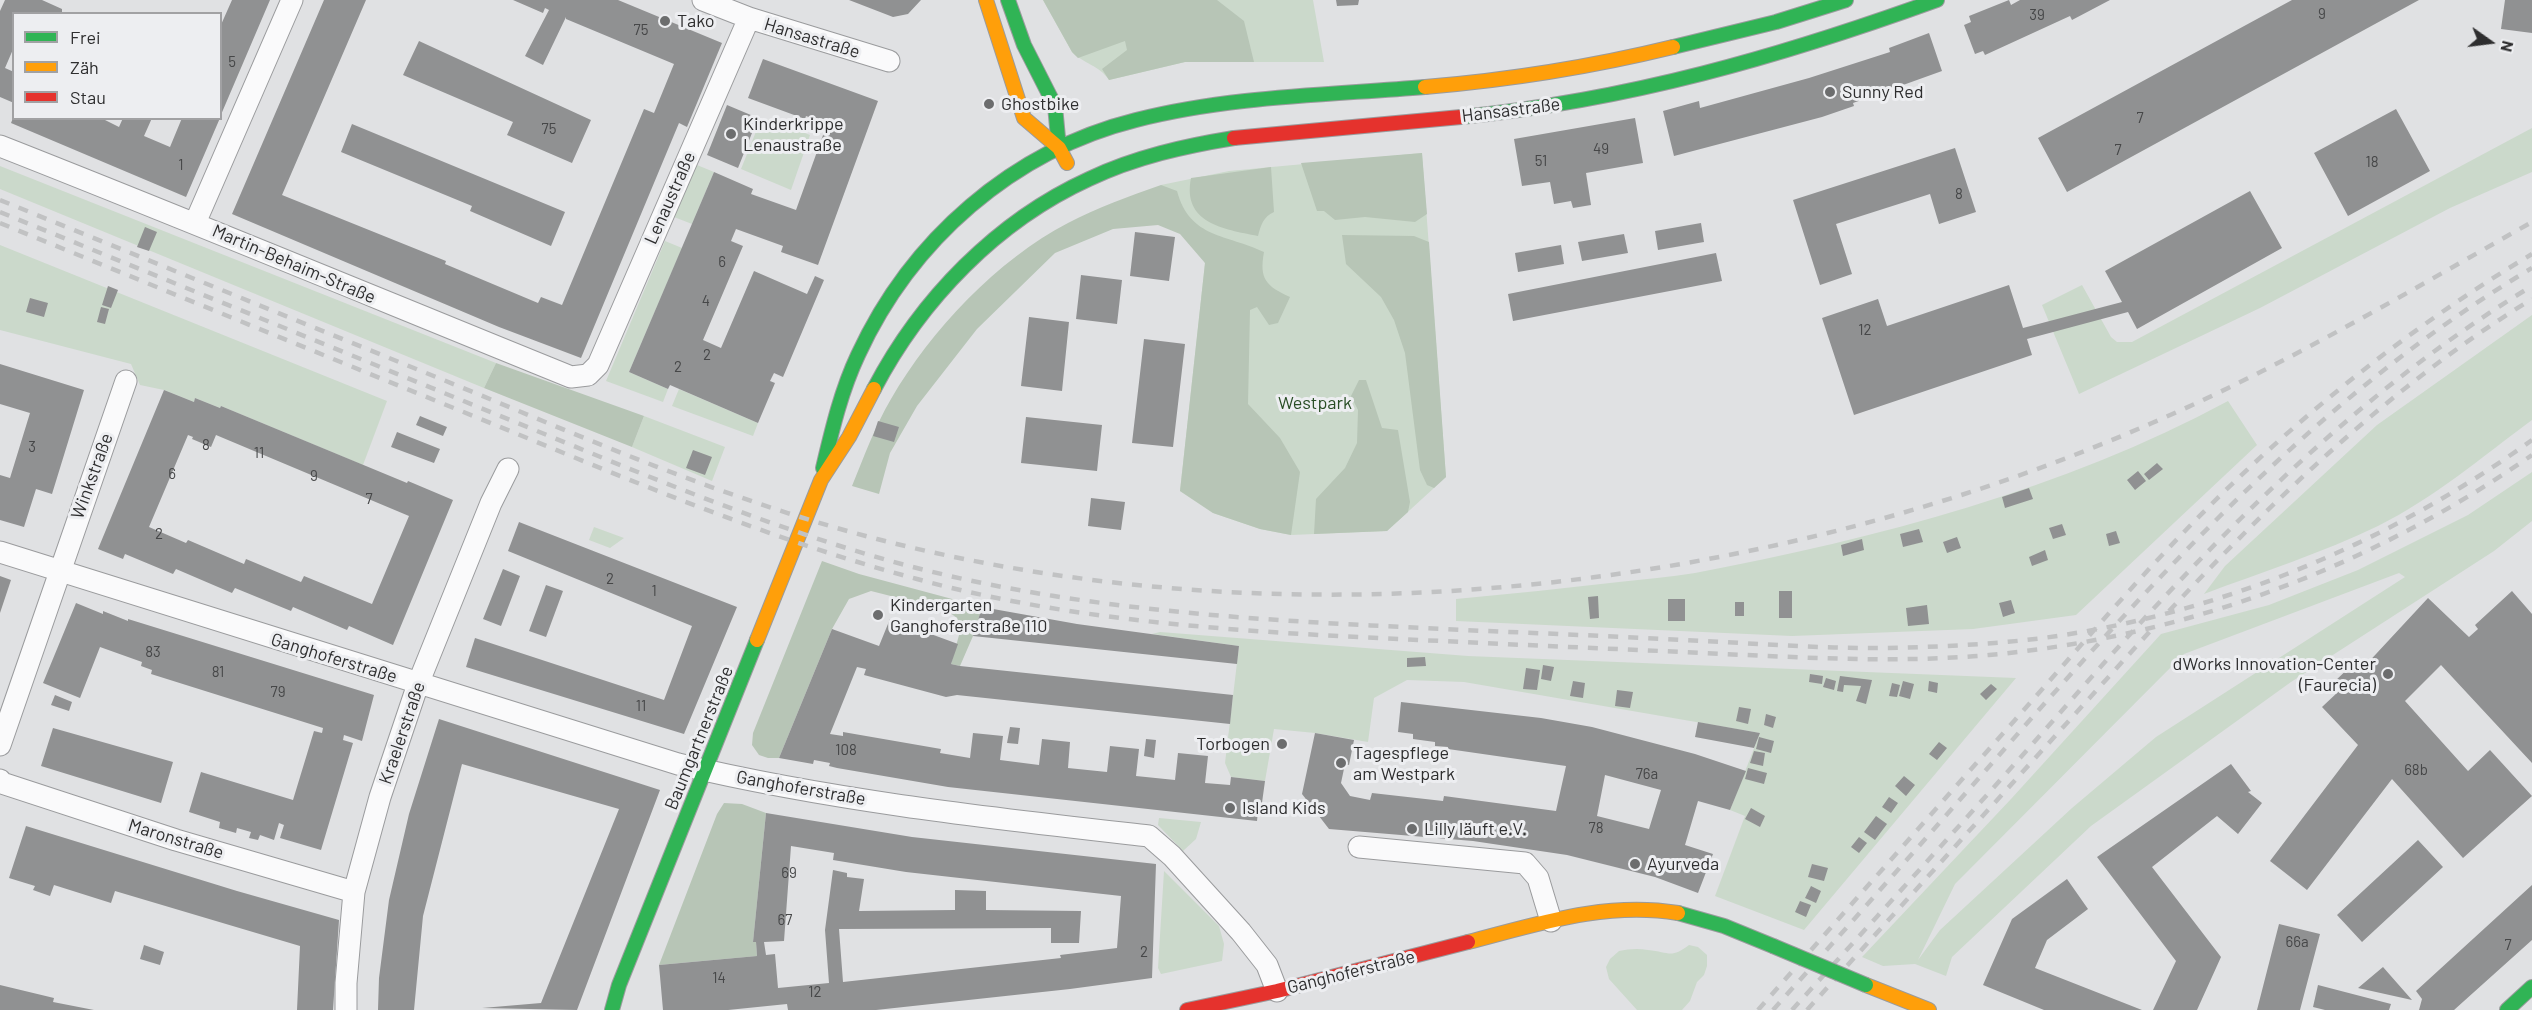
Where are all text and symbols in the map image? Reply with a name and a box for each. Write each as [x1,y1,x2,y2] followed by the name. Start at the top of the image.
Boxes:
[2318,5,2326,23] house number: 9
[2029,6,2045,24] house number: 39
[677,10,715,32] place label: Tako
[12,12,222,120] legend
[2460,12,2520,72] north arrow
[761,13,863,63] street label: Hansastraße
[658,14,672,28] marker: Tako
[634,21,648,39] house number: 75
[70,26,101,48] text: Frei
[2497,39,2518,54] text: N
[228,53,236,71] house number: 5
[70,56,99,78] text: Zäh
[1842,81,1924,103] place label: Sunny Red
[1823,85,1837,99] marker: Sunny Red
[70,86,106,108] text: Stau
[1001,93,1079,115] place label: Ghostbike
[1461,93,1561,127] street label: Hansastraße
[982,97,996,111] marker: Ghostbike
[2136,109,2144,127] house number: 7
[743,113,844,156] place label: Kinderkrippe Lenaustraße
[542,120,556,138] house number: 75
[724,127,738,141] marker: Kinderkrippe Lenaustraße
[1593,140,1609,158] house number: 49
[2114,141,2122,159] house number: 7
[640,148,700,248] street label: Lenaustraße
[1535,152,1547,170] house number: 51
[2365,153,2379,171] house number: 18
[178,156,184,174] house number: 1
[1955,185,1963,203] house number: 8
[209,220,379,308] street label: Martin-Behaim-Straße
[718,253,726,271] house number: 6
[702,292,710,310] house number: 4
[1858,321,1872,339] house number: 12
[703,346,711,364] house number: 2
[674,358,682,376] house number: 2
[1278,392,1352,414] park label: Westpark
[67,430,117,522] street label: Winkstraße
[202,436,210,454] house number: 8
[28,438,36,456] house number: 3
[254,444,264,462] house number: 11
[168,465,176,483] house number: 6
[310,467,318,485] house number: 9
[365,490,373,508] house number: 7
[155,525,163,543] house number: 2
[606,570,614,588] house number: 2
[651,582,657,600] house number: 1
[890,594,1047,636] place label: Kindergarten Ganghoferstraße 110
[871,608,885,622] marker: Kindergarten Ganghoferstraße 110
[268,629,400,687] street label: Ganghoferstraße
[145,643,161,661] house number: 83
[2173,653,2376,696] place label: dWorks Innovation-Center (Faurecia)
[212,663,224,681] house number: 81
[660,663,738,813] street label: Baumgartnerstraße
[2381,667,2395,681] marker: dWorks Innovation-Center (Faurecia)
[374,679,430,787] street label: Kraelerstraße
[271,683,285,701] house number: 79
[636,697,646,715] house number: 11
[1196,733,1270,755] place label: Torbogen
[1275,737,1289,751] marker: Torbogen
[835,741,857,759] house number: 108
[1353,742,1455,784] place label: Tagespflege am Westpark
[1334,756,1348,770] marker: Tagespflege am Westpark
[2404,761,2428,779] house number: 68b
[1636,765,1658,783] house number: 76a
[735,766,867,810] street label: Ganghoferstraße
[1242,797,1326,819] place label: Island Kids
[1223,801,1237,815] marker: Island Kids
[126,814,226,864] street label: Maronstraße
[1424,818,1527,840] place label: Lilly läuft e.V.
[1589,819,1603,837] house number: 78
[1405,822,1419,836] marker: Lilly läuft e.V.
[1647,853,1719,875] place label: Ayurveda
[1628,857,1642,871] marker: Ayurveda
[781,864,797,882] house number: 69
[778,911,792,929] house number: 67
[2285,933,2309,951] house number: 66a
[2504,936,2512,954] house number: 7
[1140,943,1148,961] house number: 2
[1285,946,1417,998] street label: Ganghoferstraße
[712,969,726,987] house number: 14
[808,983,822,1001] house number: 12

